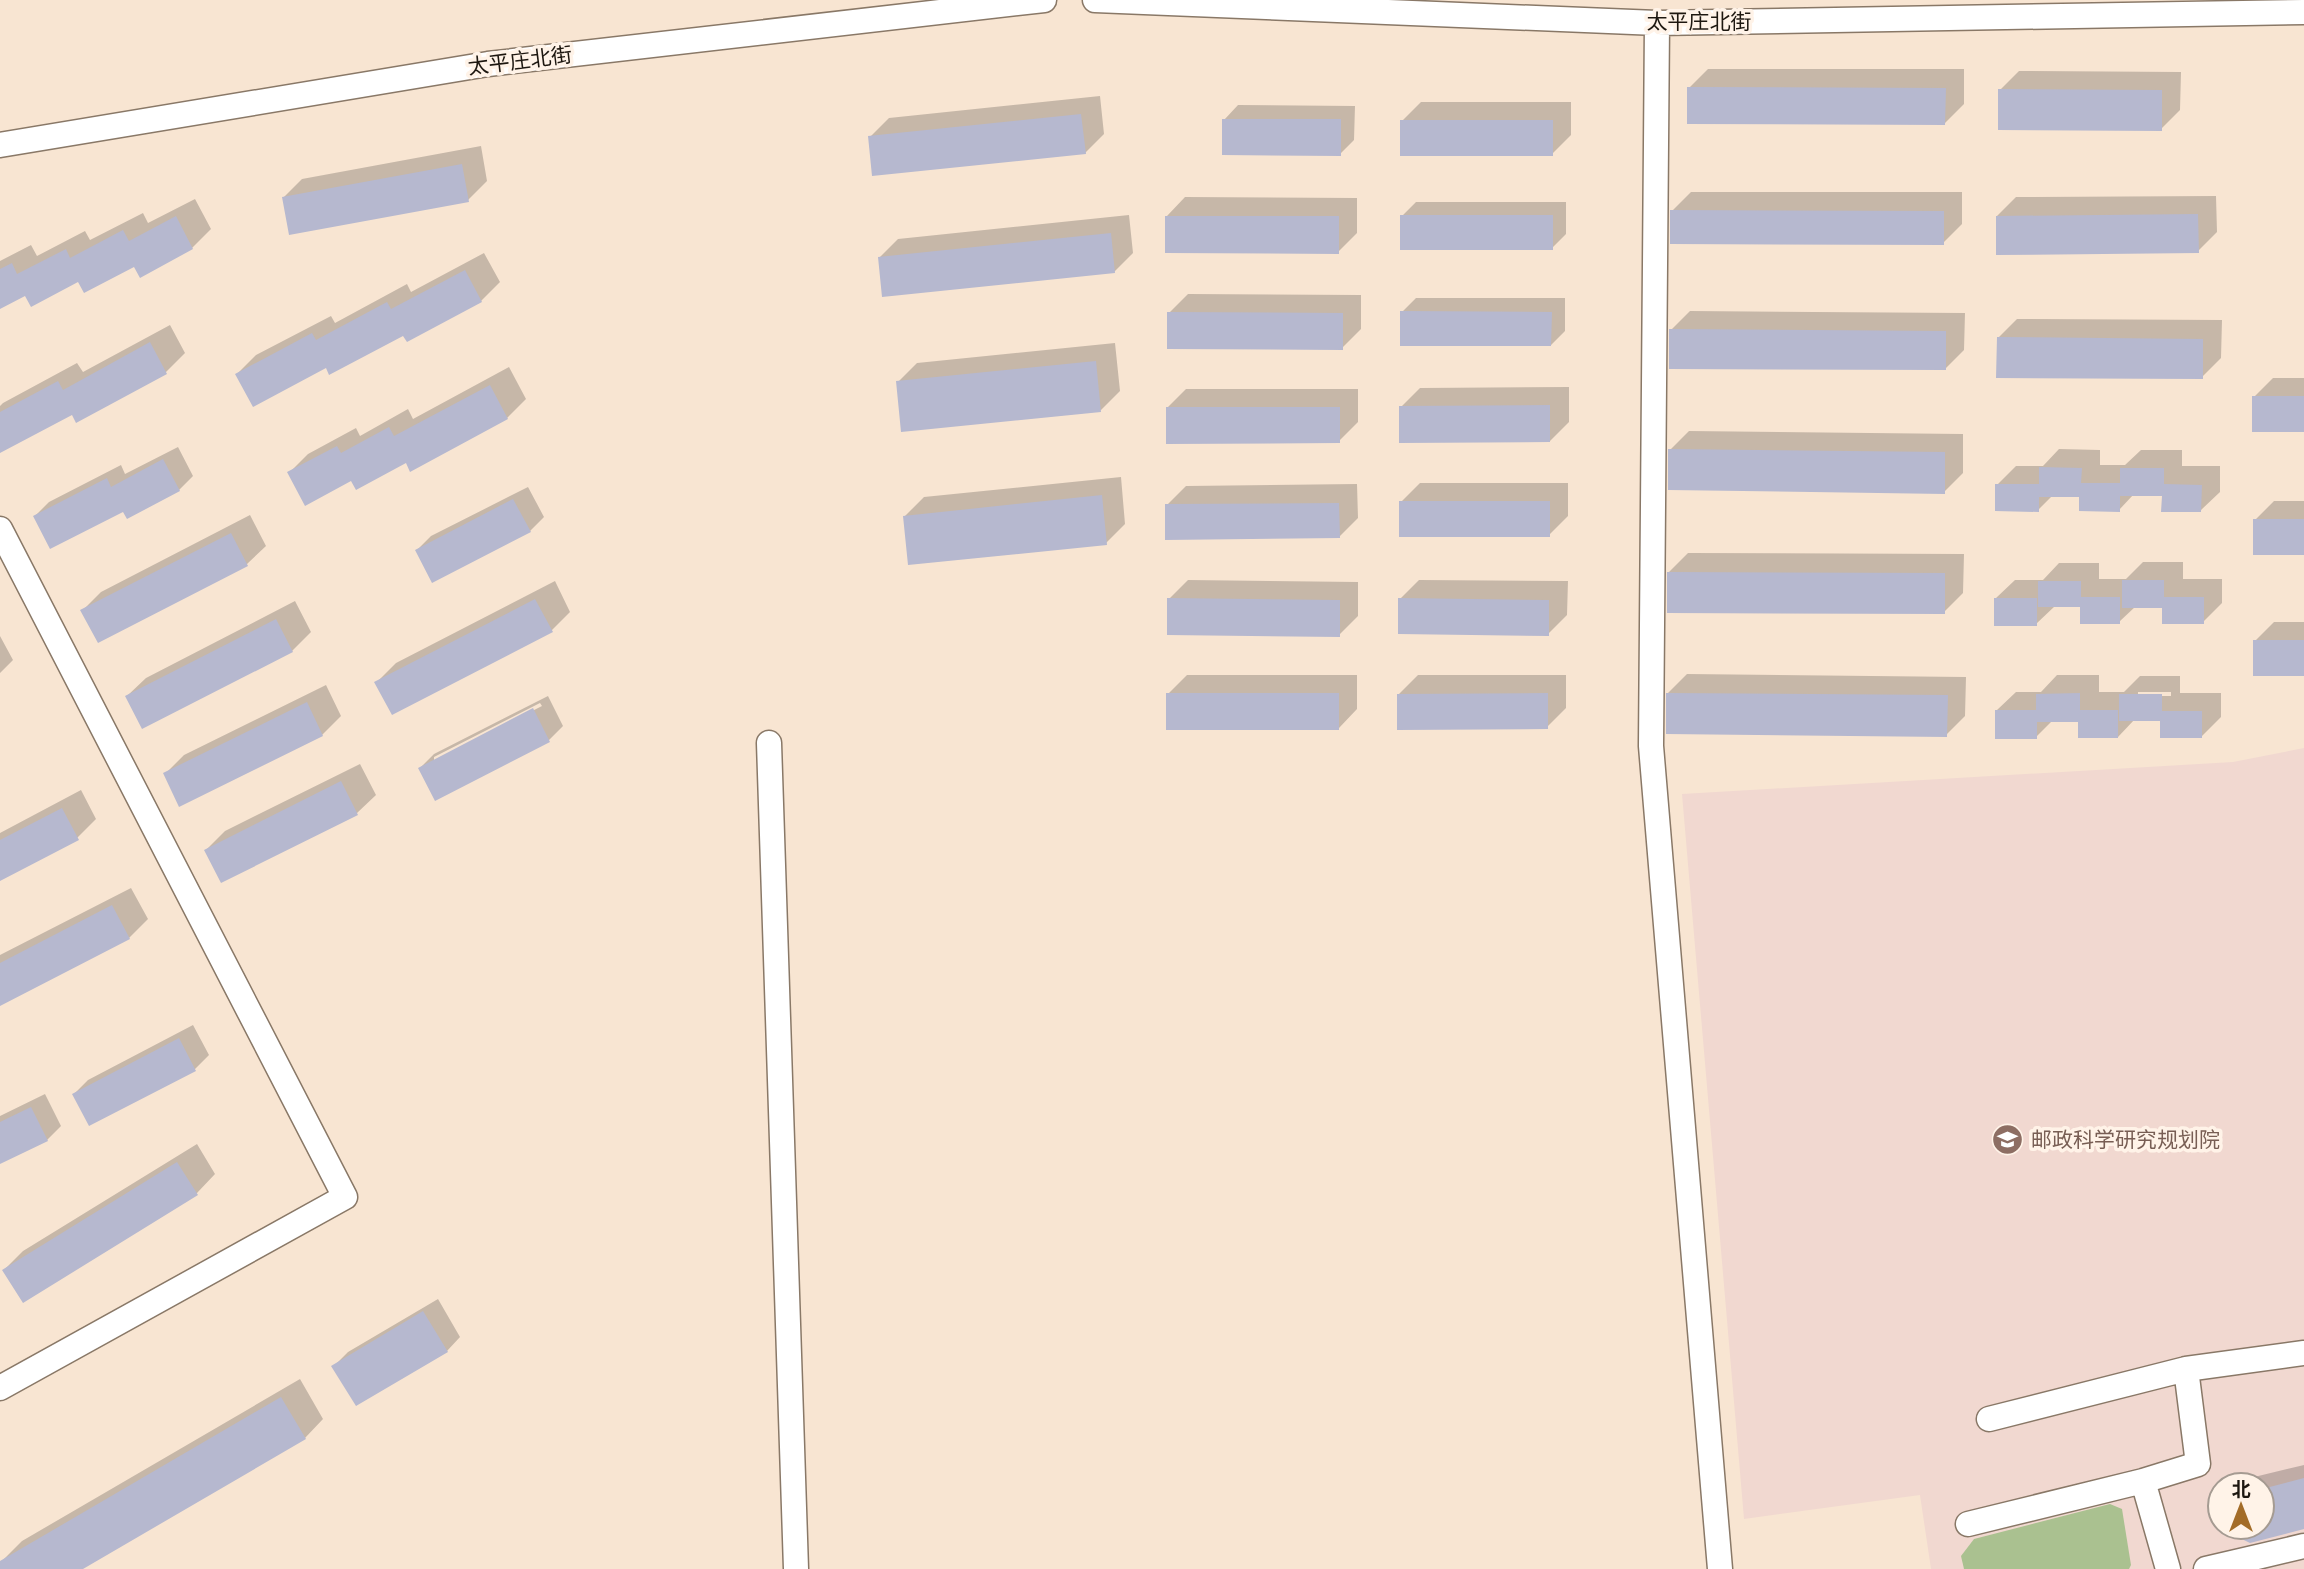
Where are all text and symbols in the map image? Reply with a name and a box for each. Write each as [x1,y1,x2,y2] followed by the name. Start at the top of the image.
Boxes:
[1647,9,1752,33] street label: 太平庄北街
[466,42,573,78] street label: 太平庄北街
[1991,1123,2025,1157] school or university icon: 邮政科学研究规划院
[2031,1127,2220,1151] place label: 邮政科学研究规划院
[2206,1471,2276,1541] north arrow
[2231,1478,2251,1500] text: 北

